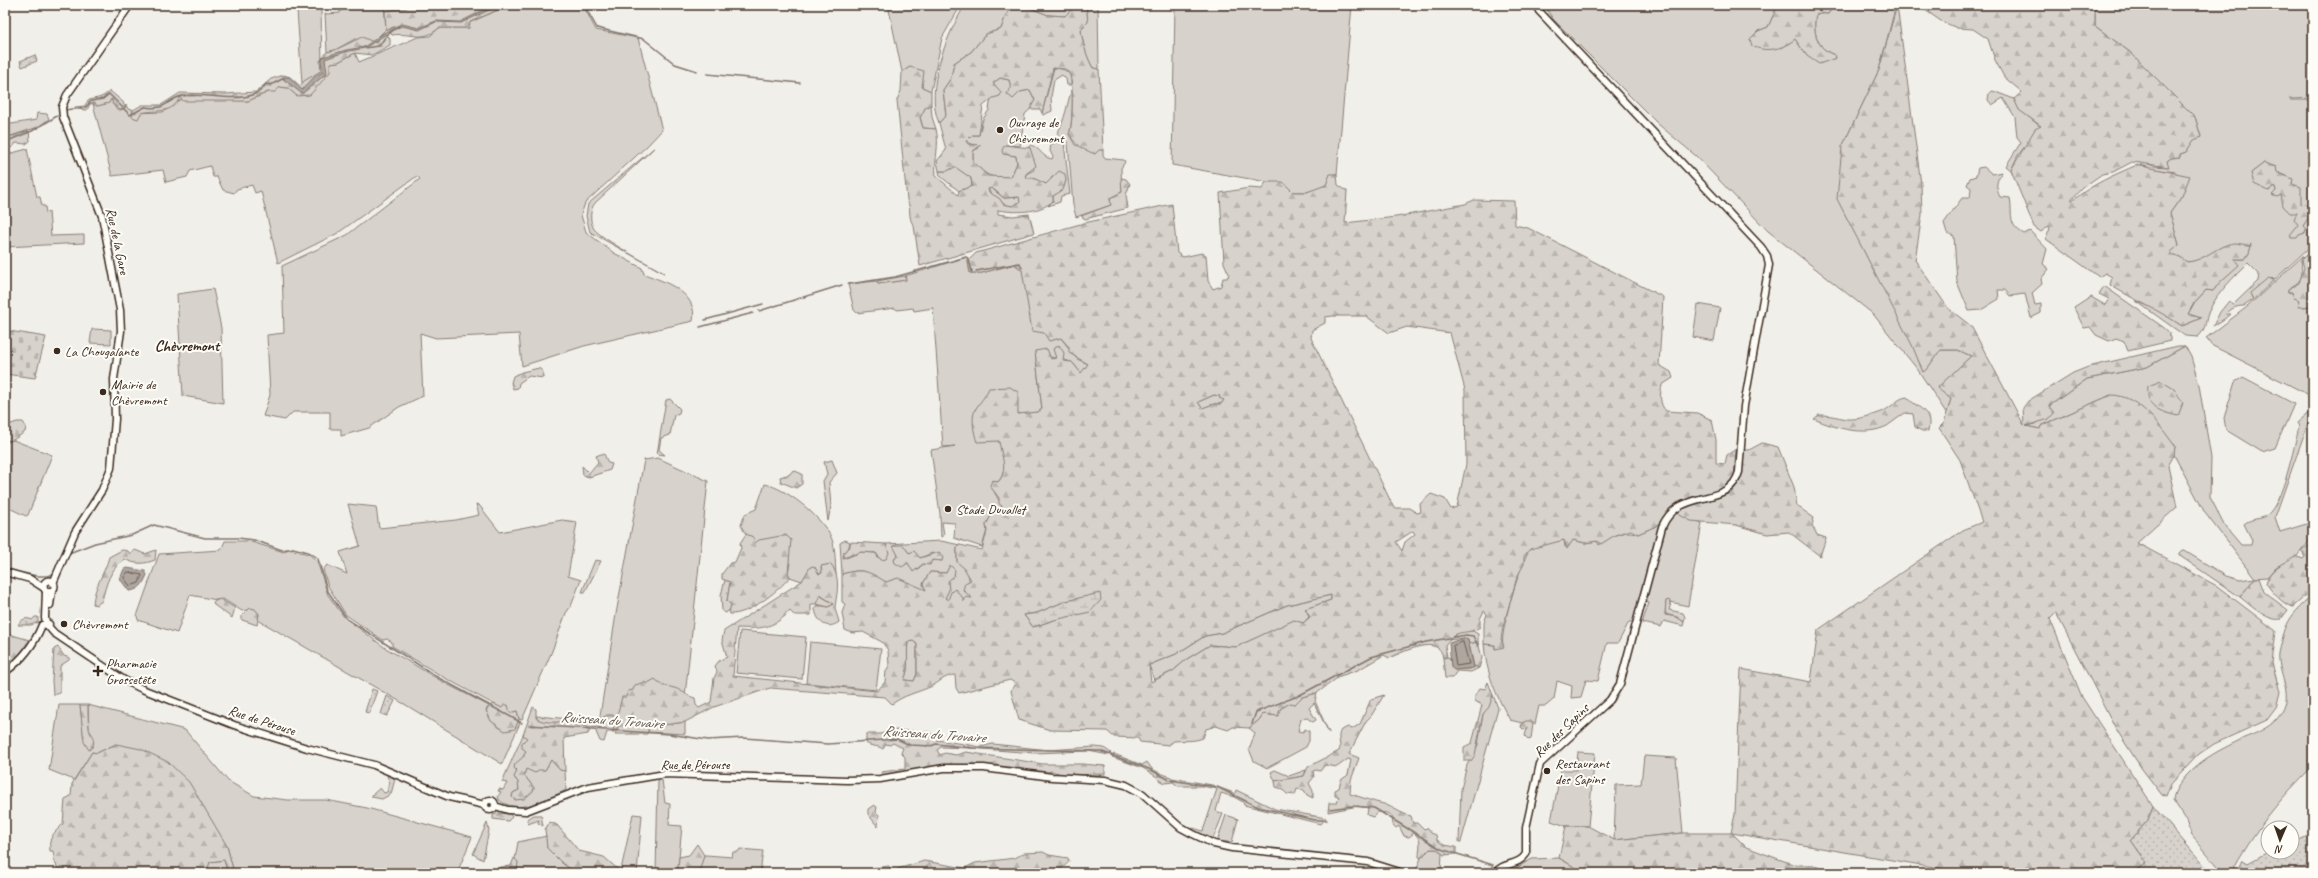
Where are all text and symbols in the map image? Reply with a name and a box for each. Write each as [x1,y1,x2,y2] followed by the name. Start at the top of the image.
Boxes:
[1008,114,1065,147] place label: Ouvrage de Chèvremont
[995,125,1005,135] marker: Ouvrage de Chèvremont
[102,206,133,277] street label: Rue de la Gare
[155,336,221,356] district label: Chèvremont
[65,343,140,360] place label: La Chougalante
[52,346,62,356] marker: La Chougalante
[111,376,168,409] place label: Mairie de Chèvremont
[98,387,108,397] marker: Mairie de Chèvremont
[956,501,1028,518] place label: Stade Duvallet
[943,504,953,514] marker: Stade Duvallet
[72,616,129,633] place label: Chèvremont
[59,619,69,629] marker: Chèvremont
[106,655,157,688] place label: Pharmacie Grossetête
[93,666,103,676] marker: Pharmacie Grossetête
[1530,699,1593,761] street label: Rue des Sapins
[226,702,299,740] street label: Rue de Pérouse
[560,707,666,734] water label: Ruisseau du Trovaire
[882,721,988,748] water label: Ruisseau du Trovaire
[1555,755,1611,788] place label: Restaurant des Sapins
[660,756,731,773] street label: Rue de Pérouse
[1542,766,1552,776] marker: Restaurant des Sapins
[2260,820,2300,860] north arrow
[2274,843,2283,857] text: N

